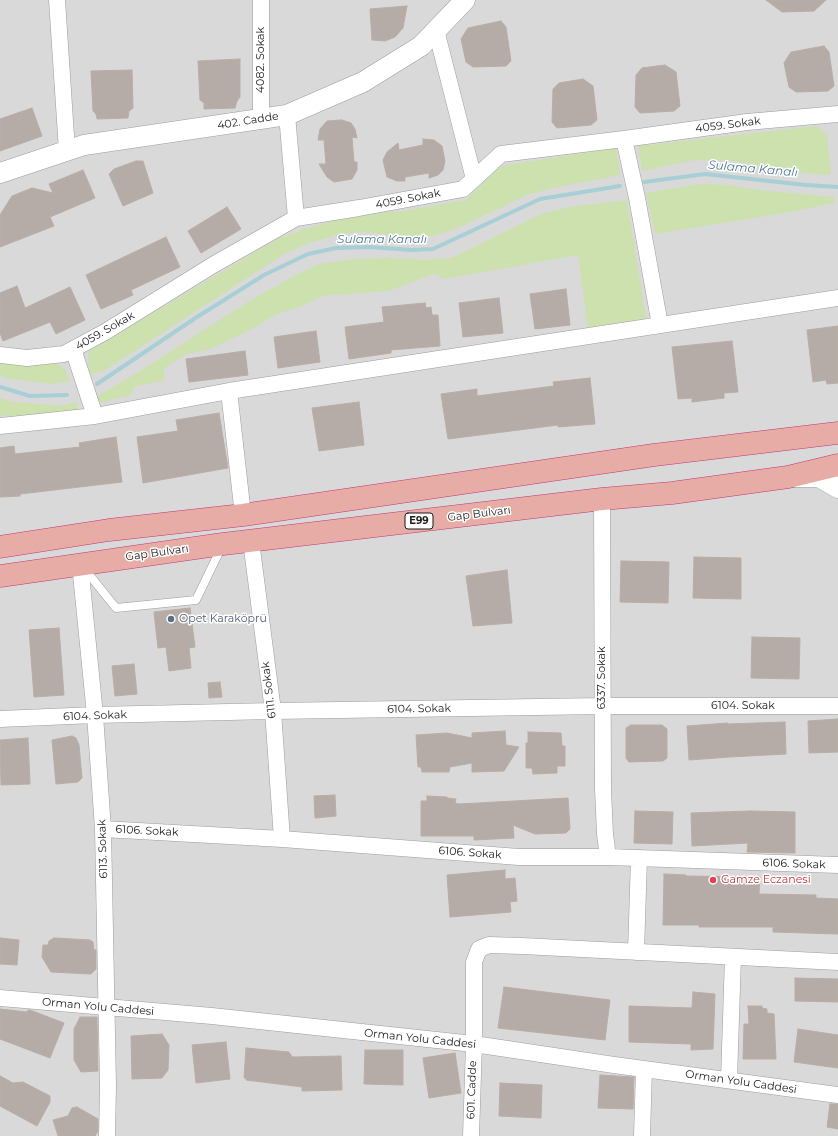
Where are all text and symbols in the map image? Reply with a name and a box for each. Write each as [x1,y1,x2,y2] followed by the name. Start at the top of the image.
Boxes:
[254,27,268,93] street label: 4082. Sokak
[216,110,280,132] street label: 402. Cadde
[695,114,761,136] street label: 4059. Sokak
[708,158,798,180] water label: Sulama Kanalı
[374,186,442,212] street label: 4059. Sokak
[337,232,427,246] water label: Sulama Kanalı
[73,309,137,353] street label: 4059. Sokak
[447,504,511,524] street label: Gap Bulvarı
[405,513,433,529] road number: E99
[125,542,189,564] street label: Gap Bulvarı
[179,612,267,626] place label: Opet Karaköprü
[166,614,176,624] marker: Opet Karaköprü
[595,646,609,710] street label: 6337. Sokak
[259,661,279,719] street label: 6111. Sokak
[711,699,775,713] street label: 6104. Sokak
[387,702,451,716] street label: 6104. Sokak
[63,708,127,724] street label: 6104. Sokak
[95,819,111,879] street label: 6113. Sokak
[115,823,179,839] street label: 6106. Sokak
[438,844,502,862] street label: 6106. Sokak
[762,856,826,872] street label: 6106. Sokak
[721,873,811,887] place label: Gamze Eczanesi
[708,875,718,885] marker: Gamze Eczanesi
[41,996,155,1018] street label: Orman Yolu Caddesi
[363,1027,477,1051] street label: Orman Yolu Caddesi
[464,1060,480,1120] street label: 601. Cadde
[684,1068,798,1096] street label: Orman Yolu Caddesi

